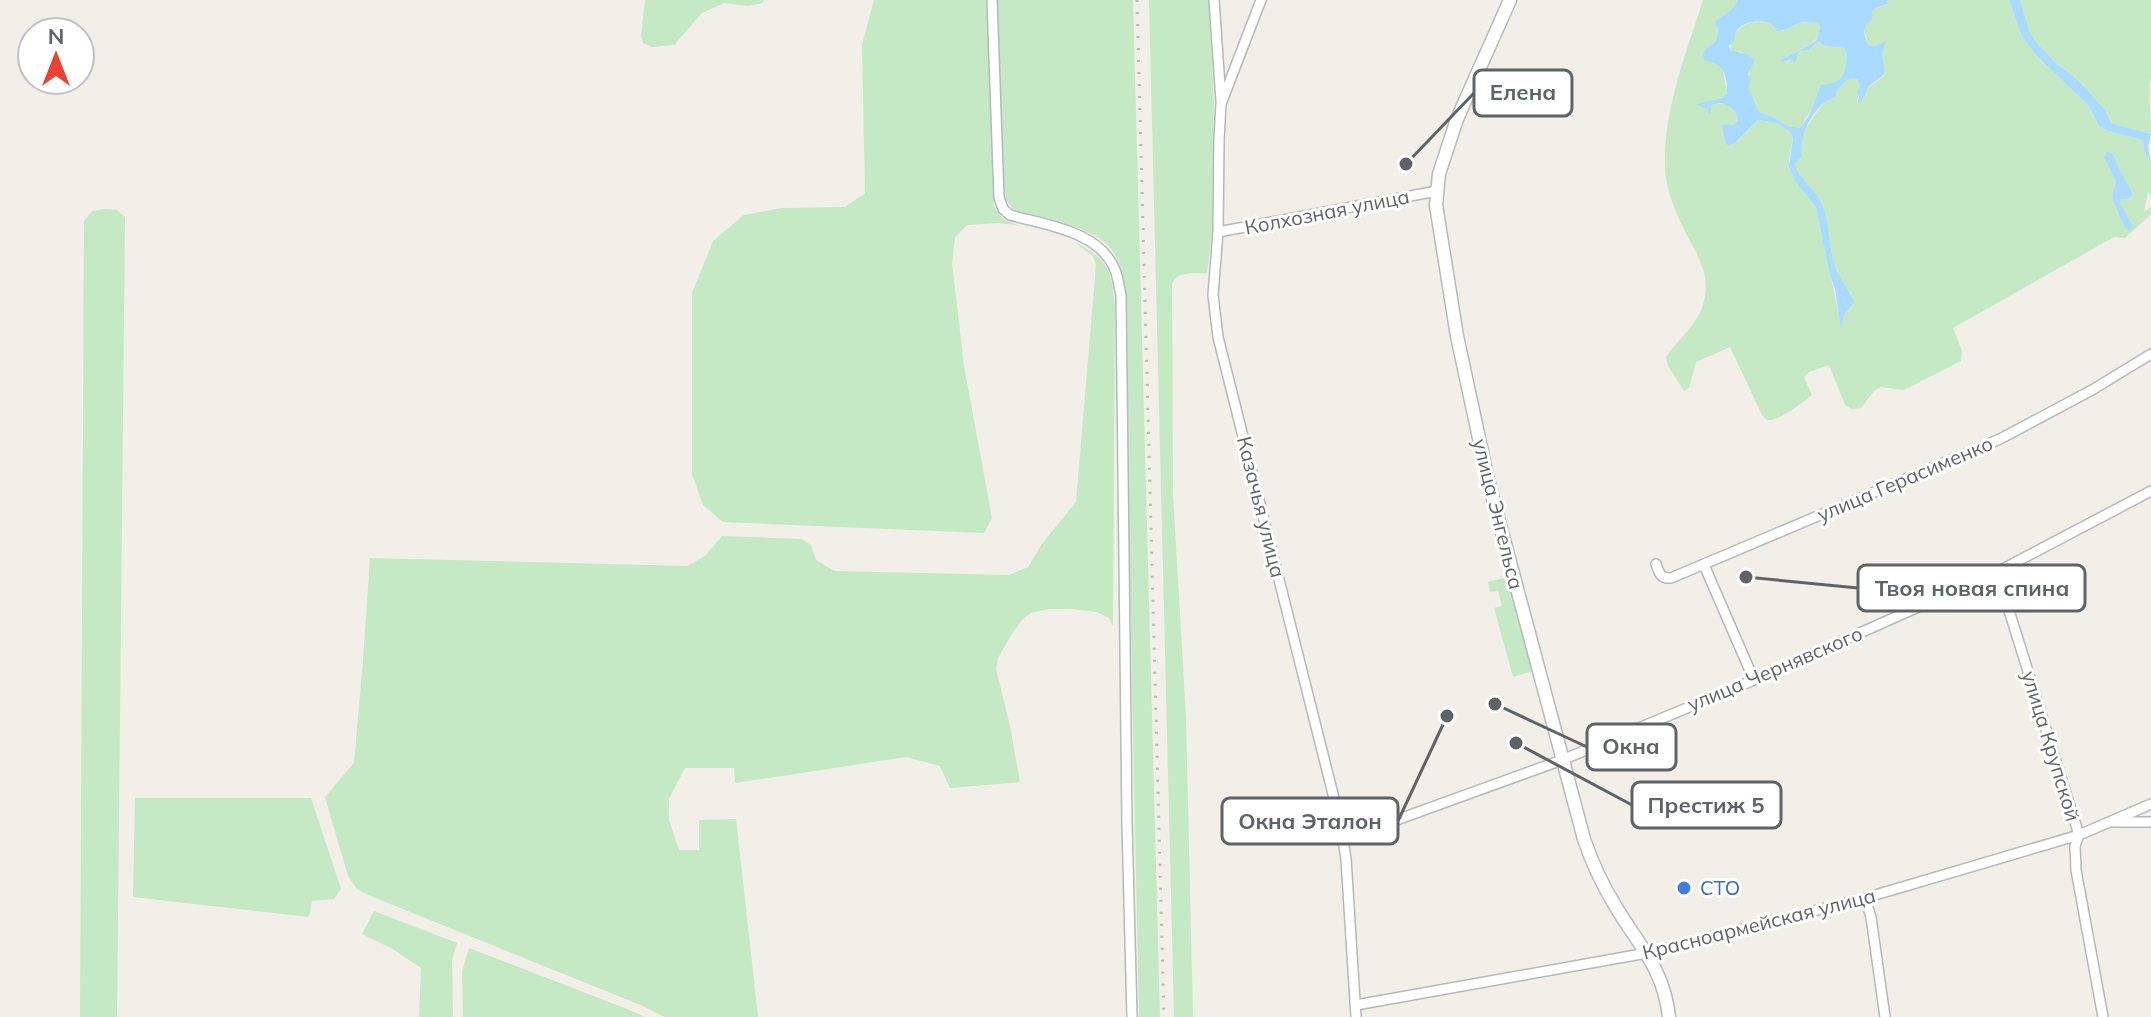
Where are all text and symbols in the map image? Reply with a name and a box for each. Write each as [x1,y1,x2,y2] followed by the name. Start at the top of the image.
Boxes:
[16,16,96,96] north arrow
[48,22,64,50] text: N
[1474,70,1572,116] callout: Елена
[1490,78,1556,106] text: Елена
[1242,183,1411,240] street label: Колхозная улица
[1813,430,1996,527] street label: улица Герасименко
[1232,434,1291,580] street label: Казачья улица
[1468,436,1529,592] street label: улица Энгельса
[1858,565,2085,611] callout: Твоя новая спина
[1875,574,2069,602] text: Твоя новая спина
[1684,620,1866,717] street label: улица Чернявского
[2017,668,2086,824] street label: улица Крупской
[1587,724,1676,770] callout: Окна
[1602,732,1660,760] text: Окна
[1632,782,1781,828] callout: Престиж 5
[1648,791,1764,819] text: Престиж 5
[1222,798,1398,844] callout: Окна Эталон
[1238,807,1382,835] text: Окна Эталон
[1700,875,1740,900] place label: СТО
[1675,879,1693,897] marker: СТО
[1640,882,1878,965] street label: Красноармейская улица

